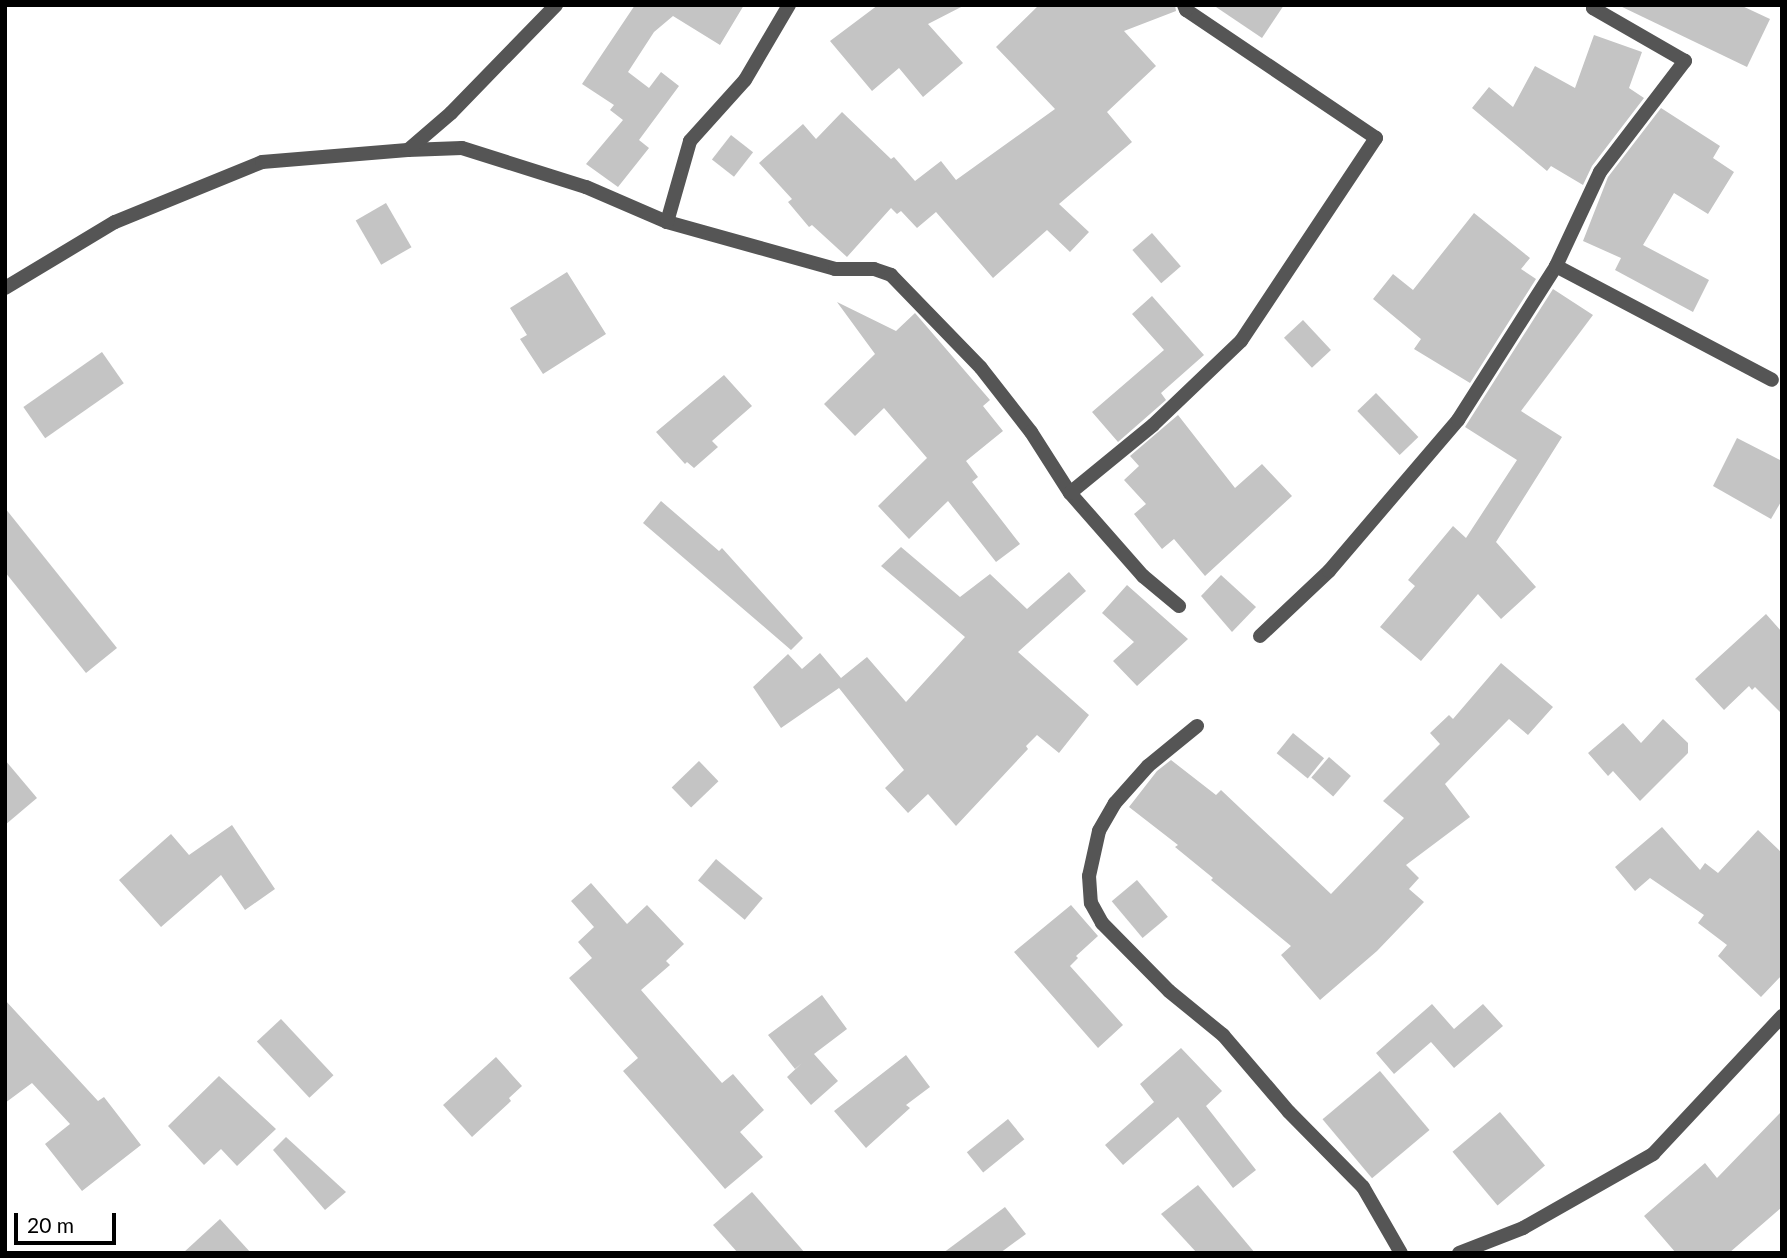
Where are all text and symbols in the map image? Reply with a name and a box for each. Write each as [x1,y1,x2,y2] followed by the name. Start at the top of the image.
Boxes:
[18,1198,119,1242] scale bar
[27,1212,74,1237] text: 20 m

